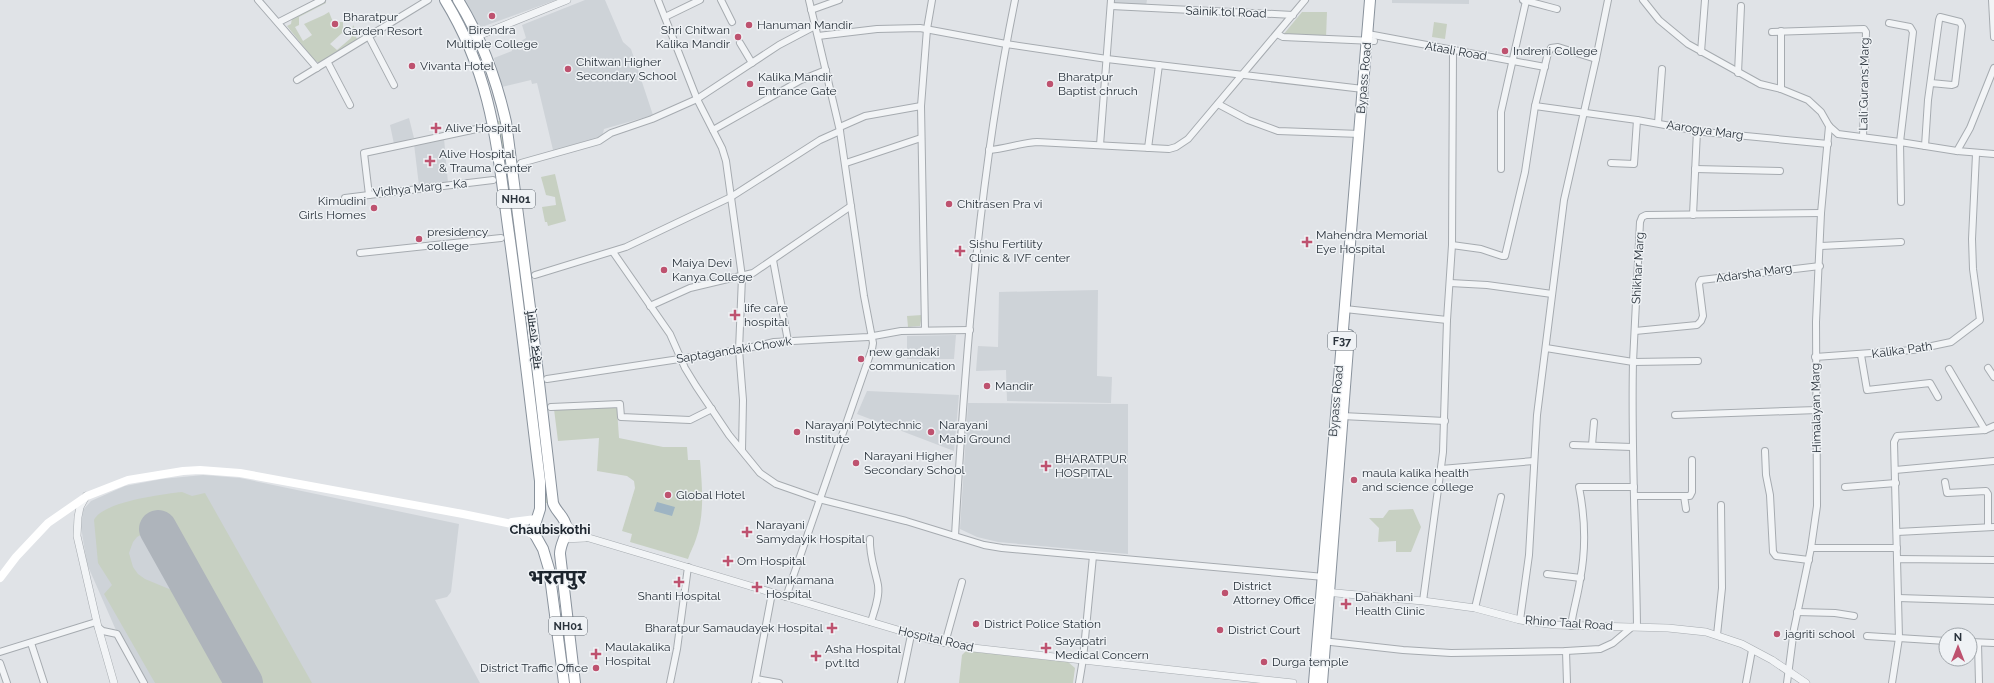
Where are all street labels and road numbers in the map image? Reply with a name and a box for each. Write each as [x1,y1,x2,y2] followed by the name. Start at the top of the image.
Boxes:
[1185,4,1267,20] street label: Sainik tol Road
[1856,37,1872,131] street label: Lali Gurans Marg
[1424,39,1488,63] street label: Ataali Road
[1354,42,1374,114] street label: Bypass Road
[1666,118,1744,142] street label: Aarogya Marg
[372,176,468,200] street label: Vidhya Marg - Ka
[497,190,535,208] road number: NH01
[1629,232,1647,304] street label: Shikhar Marg
[1715,261,1793,285] street label: Adarsha Marg
[522,308,545,370] street label: महेन्द्र राज्मार्ग्
[1328,332,1356,350] road number: F37
[675,334,793,366] street label: Saptagandaki Chowk
[1871,339,1933,361] street label: Kalika Path
[1808,363,1824,453] street label: Himalayan Marg
[1326,365,1346,437] street label: Bypass Road
[1525,613,1613,633] street label: Rhino Taal Road
[549,617,587,635] road number: NH01
[897,624,975,654] street label: Hospital Road

